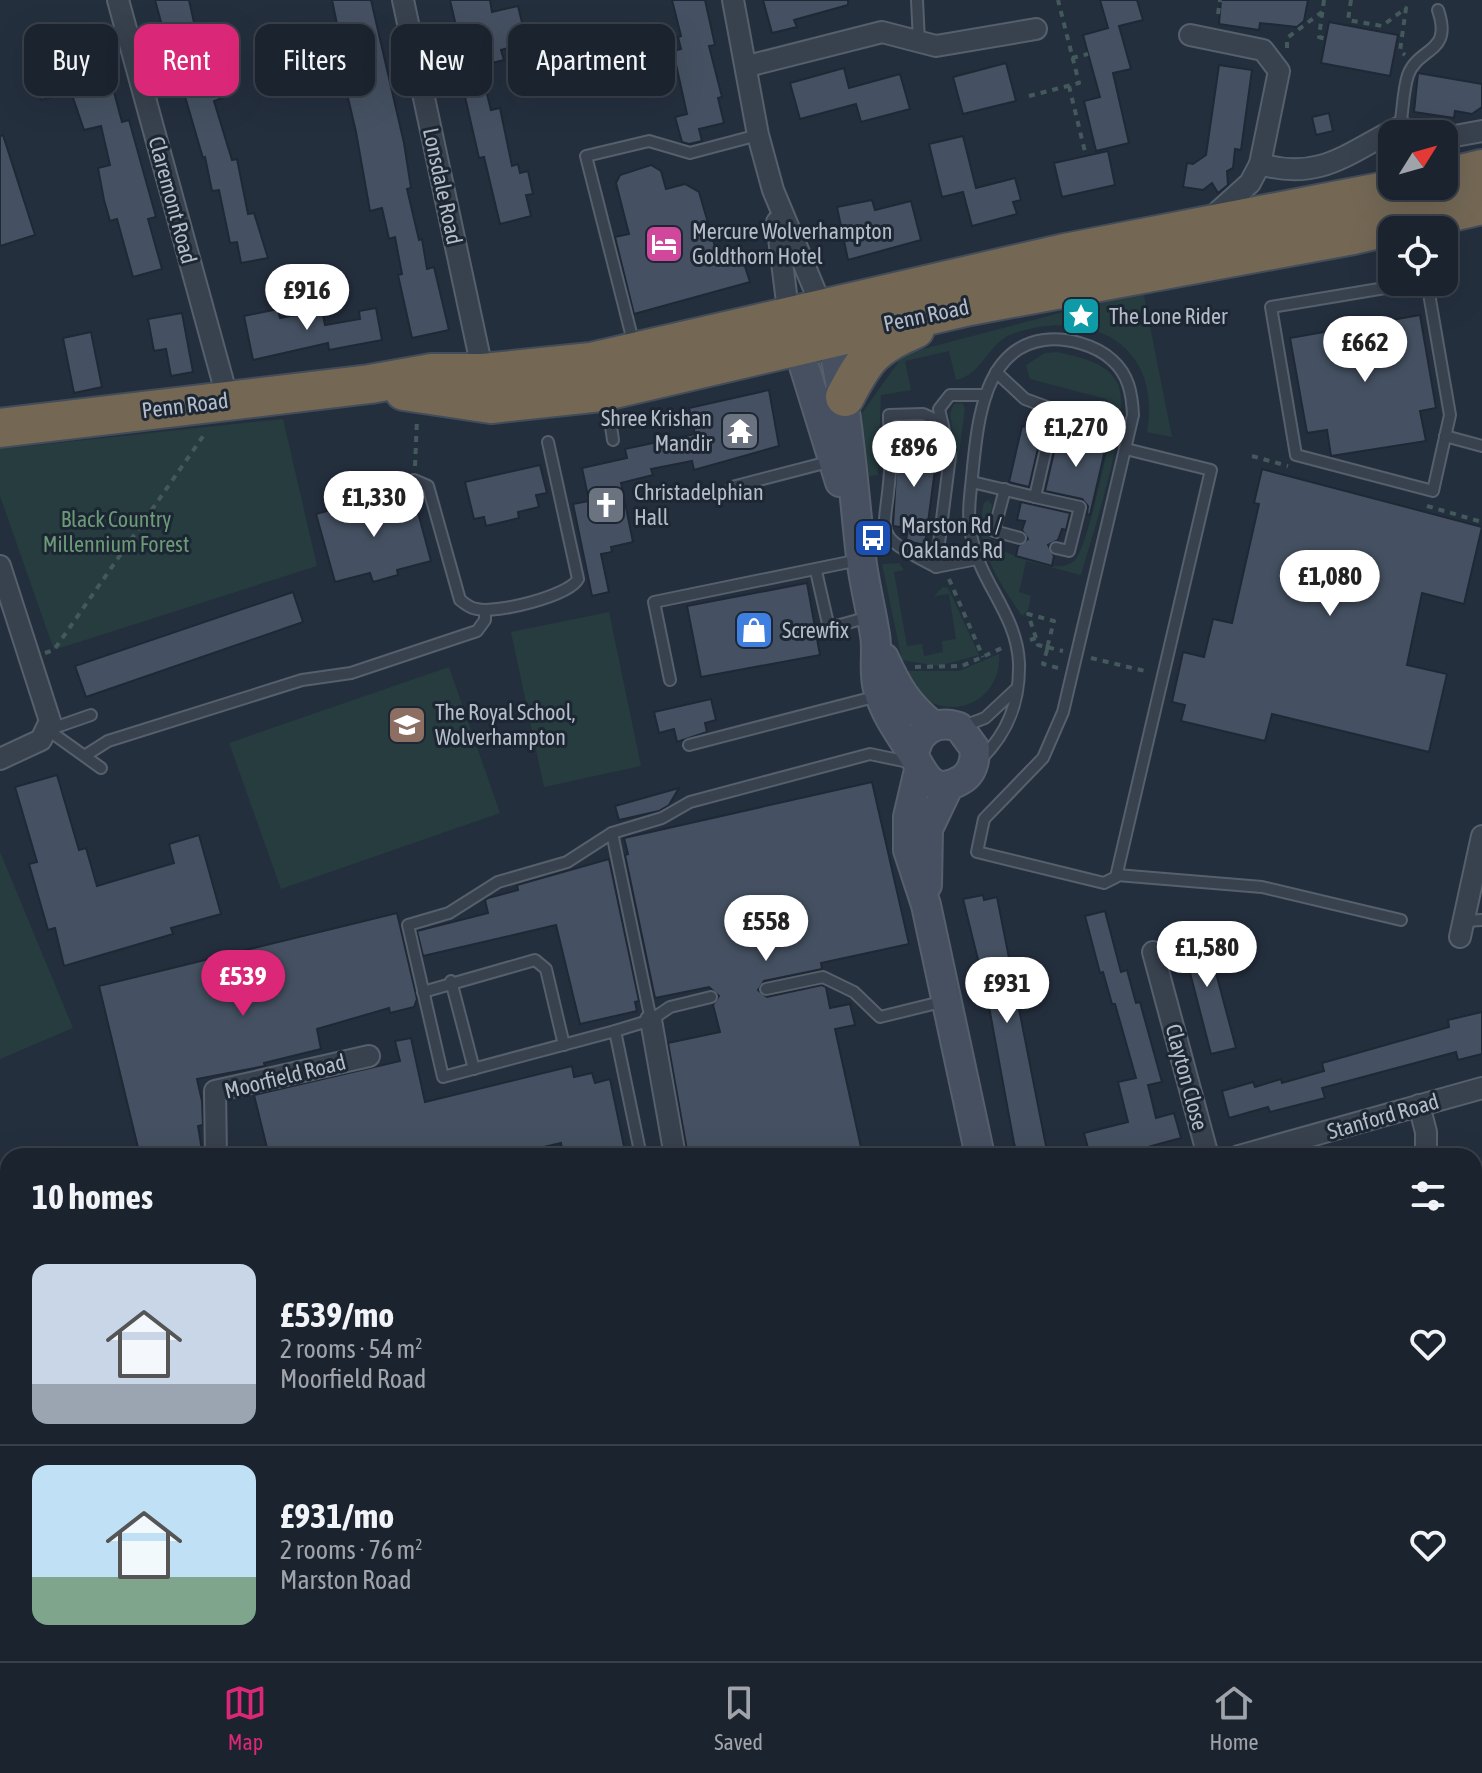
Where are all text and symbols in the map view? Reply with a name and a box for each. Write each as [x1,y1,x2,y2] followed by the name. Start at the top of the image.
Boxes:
[24,24,118,96] chip: Buy
[134,24,239,96] chip: Rent
[255,24,375,96] chip: Filters
[391,24,492,96] chip: New
[508,24,675,96] chip: Apartment
[1378,120,1458,200] north arrow
[1378,120,1458,296] map controls
[418,125,468,247] street label: Lonsdale Road
[144,134,202,266] street label: Claremont Road
[1378,216,1458,296] button: locate
[692,218,892,269] place label: Mercure Wolverhampton Goldthorn Hotel
[643,223,685,265] hotel icon: Mercure Wolverhampton Goldthorn Hotel
[260,264,354,332] pin: £916
[283,275,331,305] text: £916
[881,293,971,337] street label: Penn Road
[1060,295,1102,337] place icon: The Lone Rider
[1109,303,1228,329] place label: The Lone Rider
[1318,316,1412,384] pin: £662
[1341,327,1389,357] text: £662
[140,387,230,423] street label: Penn Road
[1011,401,1141,469] pin: £1,270
[601,405,713,456] place label: Shree Krishan Mandir
[719,410,761,452] temple icon: Shree Krishan Mandir
[1044,412,1108,442] text: £1,270
[867,421,961,489] pin: £896
[890,432,938,462] text: £896
[309,471,439,539] pin: £1,330
[634,479,764,530] place label: Christadelphian Hall
[342,482,406,512] text: £1,330
[585,484,627,526] church icon: Christadelphian Hall
[43,506,189,557] park label: Black Country Millennium Forest
[901,512,1003,563] place label: Marston Rd / Oaklands Rd
[852,517,894,559] bus stop icon: Marston Rd / Oaklands Rd
[1265,550,1395,618] pin: £1,080
[1298,561,1362,591] text: £1,080
[733,609,775,651] shop icon: Screwfix
[782,617,849,643] place label: Screwfix
[435,699,575,750] place label: The Royal School, Wolverhampton
[386,704,428,746] school or university icon: The Royal School, Wolverhampton
[719,895,813,963] pin: £558
[742,906,790,936] text: £558
[1142,921,1272,989] pin: £1,580
[1175,932,1239,962] text: £1,580
[196,950,290,1018] pin: £539
[960,957,1054,1025] pin: £931
[219,961,267,991] text: £539
[983,968,1031,998] text: £931
[1160,1021,1214,1133] street label: Clayton Close
[222,1048,348,1104] street label: Moorfield Road
[1324,1088,1442,1144] street label: Stanford Road
[1406,1174,1450,1218] icon: filters
[32,1177,153,1216] text: 10 homes
[280,1295,394,1334] text: £539/mo
[96,1296,192,1392] icon: home
[1406,1322,1450,1366] icon: heart
[280,1334,422,1364] text: 2 rooms · 54 m²
[280,1364,426,1394] text: Moorfield Road
[280,1496,394,1535] text: £931/mo
[96,1497,192,1593] icon: home
[1406,1523,1450,1567] icon: heart
[280,1535,422,1565] text: 2 rooms · 76 m²
[280,1565,412,1595] text: Marston Road
[223,1681,267,1755] tab: Map
[714,1681,763,1755] tab: Saved
[1210,1681,1259,1755] tab: Home

